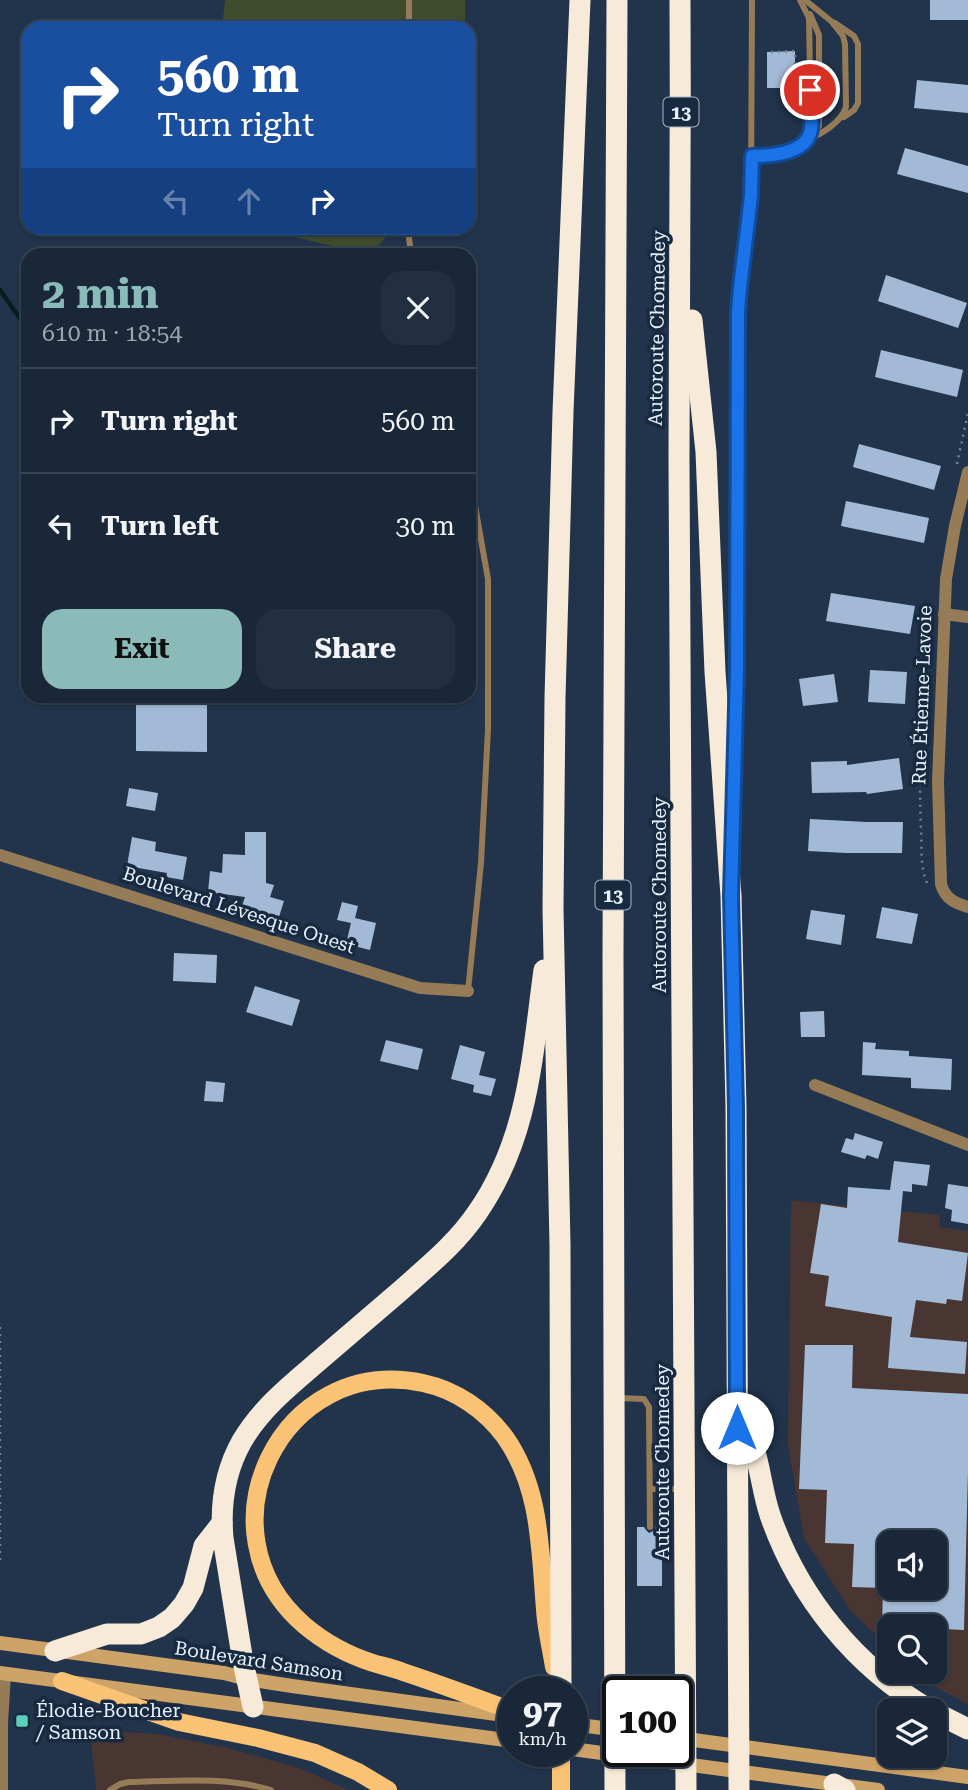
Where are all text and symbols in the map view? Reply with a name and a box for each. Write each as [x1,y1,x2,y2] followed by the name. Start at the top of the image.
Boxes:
[157,47,299,104] text: 560 m
[42,49,133,140] icon: right
[780,60,840,120] pin
[791,71,829,109] icon: arrive
[664,98,698,127] road number: 13
[157,106,314,144] text: Turn right
[157,182,195,220] icon: left
[230,182,268,220] icon: ahead
[303,182,341,220] icon: right
[644,229,670,426] street label: Autoroute Chomedey
[42,269,159,318] text: 2 min
[381,271,455,345] button: close
[42,320,182,347] text: 610 m · 18:54
[42,402,80,440] icon: right
[101,406,237,436] text: Turn right
[381,406,455,436] text: 560 m
[42,507,80,545] icon: left
[101,511,219,541] text: Turn left
[396,511,455,541] text: 30 m
[907,605,937,785] street label: Rue Étienne-Lavoie
[42,609,242,689] button: Exit
[256,609,455,689] button: Share
[648,796,671,993] street label: Autoroute Chomedey
[120,862,358,958] street label: Boulevard Lévesque Ouest
[596,880,630,910] road number: 13
[651,1363,674,1560] street label: Autoroute Chomedey
[700,1391,774,1465] position arrow
[877,1530,947,1768] map controls
[877,1530,947,1600] button: sound
[877,1614,947,1684] button: search
[173,1636,345,1686] street label: Boulevard Samson
[602,1676,693,1767] speed limit sign: 100
[523,1692,562,1733] text: 97
[877,1698,947,1768] button: layers
[35,1699,180,1744] place label: Élodie-Boucher / Samson
[14,1713,30,1729] marker: Élodie-Boucher / Samson
[518,1728,567,1749] text: km/h

